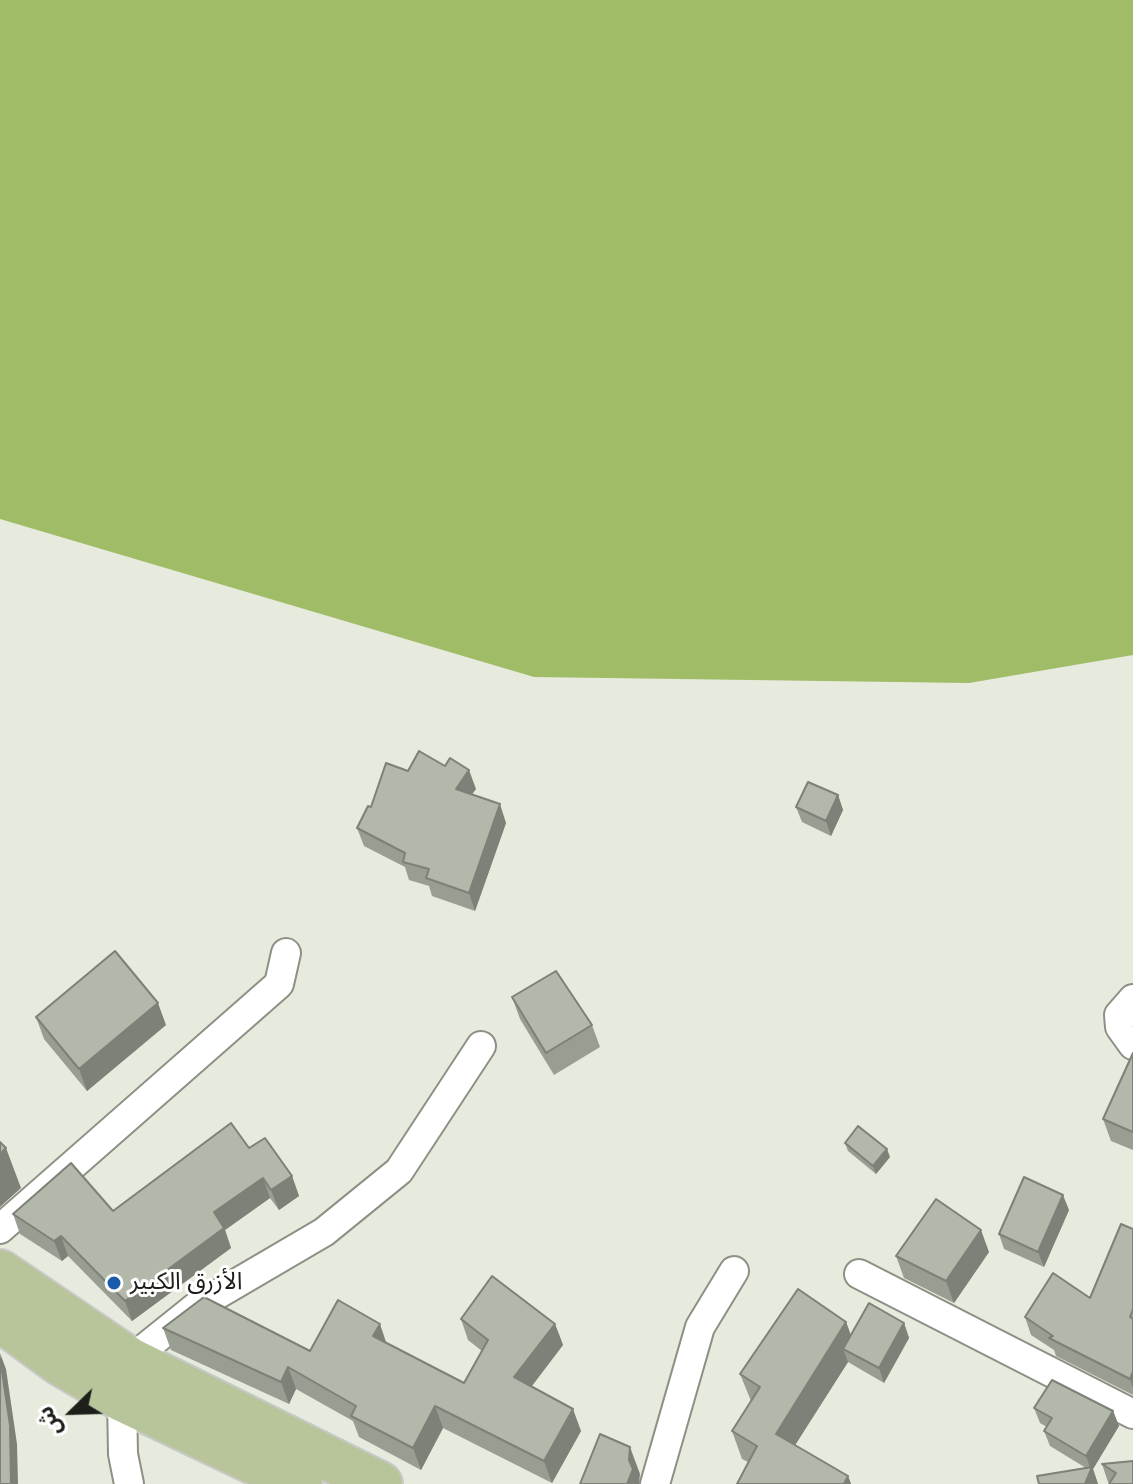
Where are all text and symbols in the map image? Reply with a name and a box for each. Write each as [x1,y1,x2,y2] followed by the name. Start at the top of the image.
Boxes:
[130,1269,242,1297] place label: الأزرق الكبير
[105,1274,123,1292] marker: الأزرق الكبير
[32,1372,112,1452] north arrow
[30,1402,69,1441] text: ش

